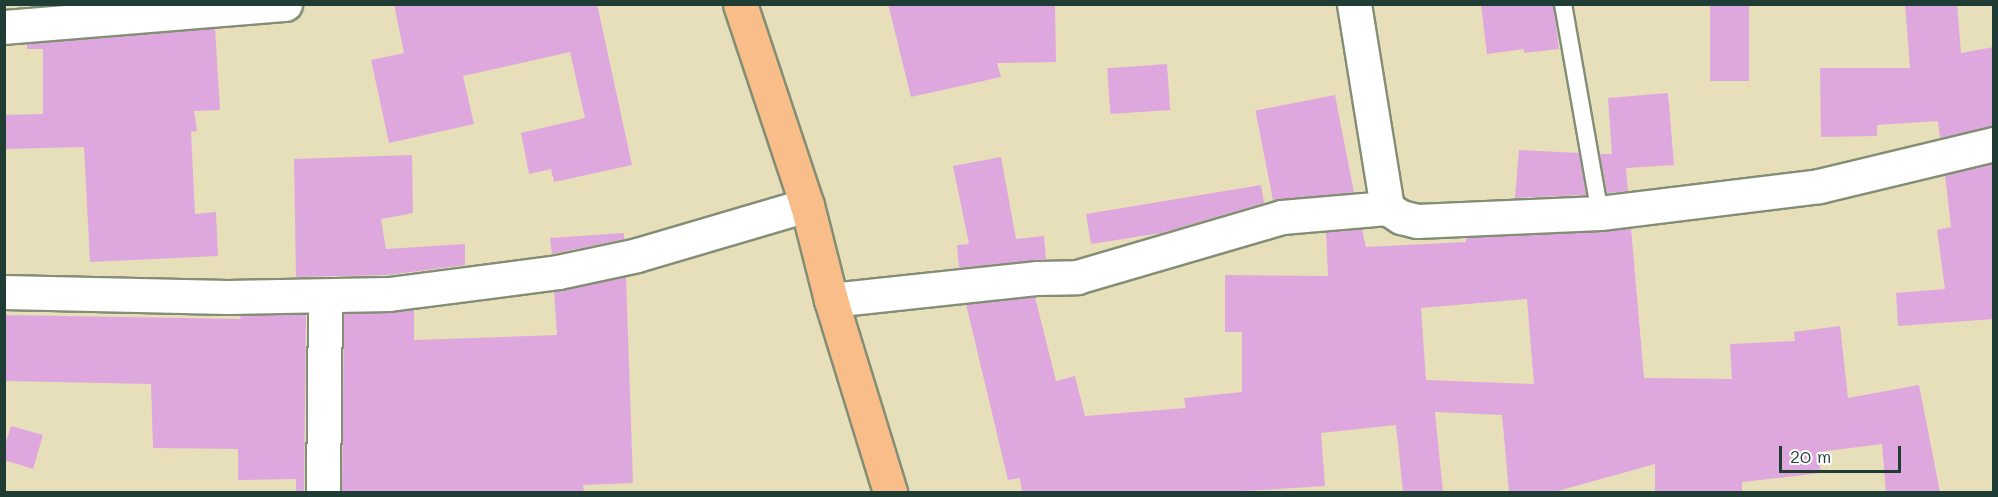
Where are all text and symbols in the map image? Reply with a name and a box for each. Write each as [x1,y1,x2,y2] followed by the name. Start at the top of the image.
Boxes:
[1782,434,1904,472] scale bar
[1790,444,1831,468] text: 20 m

